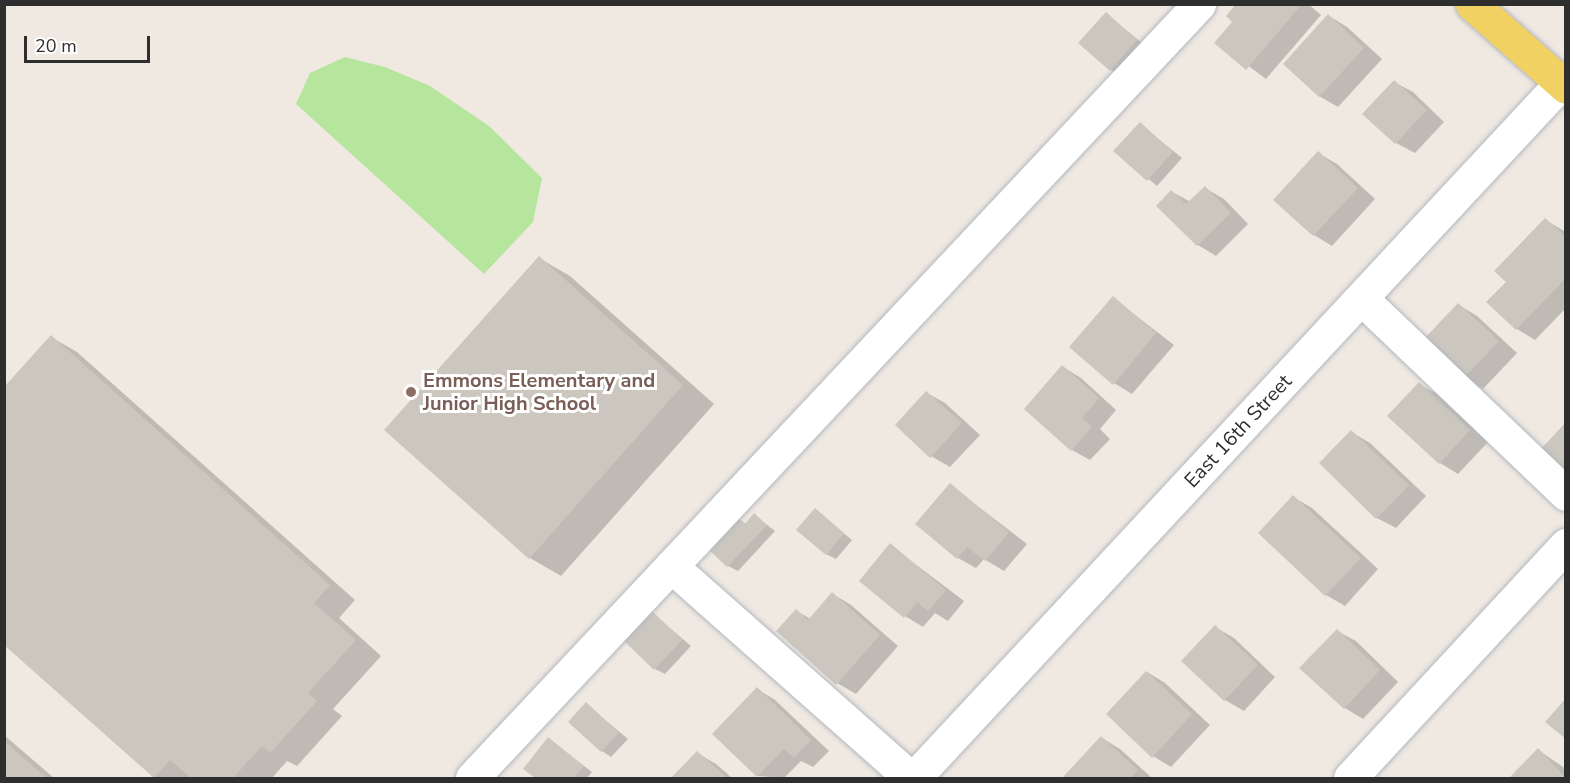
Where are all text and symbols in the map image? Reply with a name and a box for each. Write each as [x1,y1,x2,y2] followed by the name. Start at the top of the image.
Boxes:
[27,24,153,62] scale bar
[35,34,77,58] text: 20 m
[423,368,655,415] place label: Emmons Elementary and Junior High School
[1179,369,1297,493] street label: East 16th Street
[404,385,418,399] marker: Emmons Elementary and Junior High School

